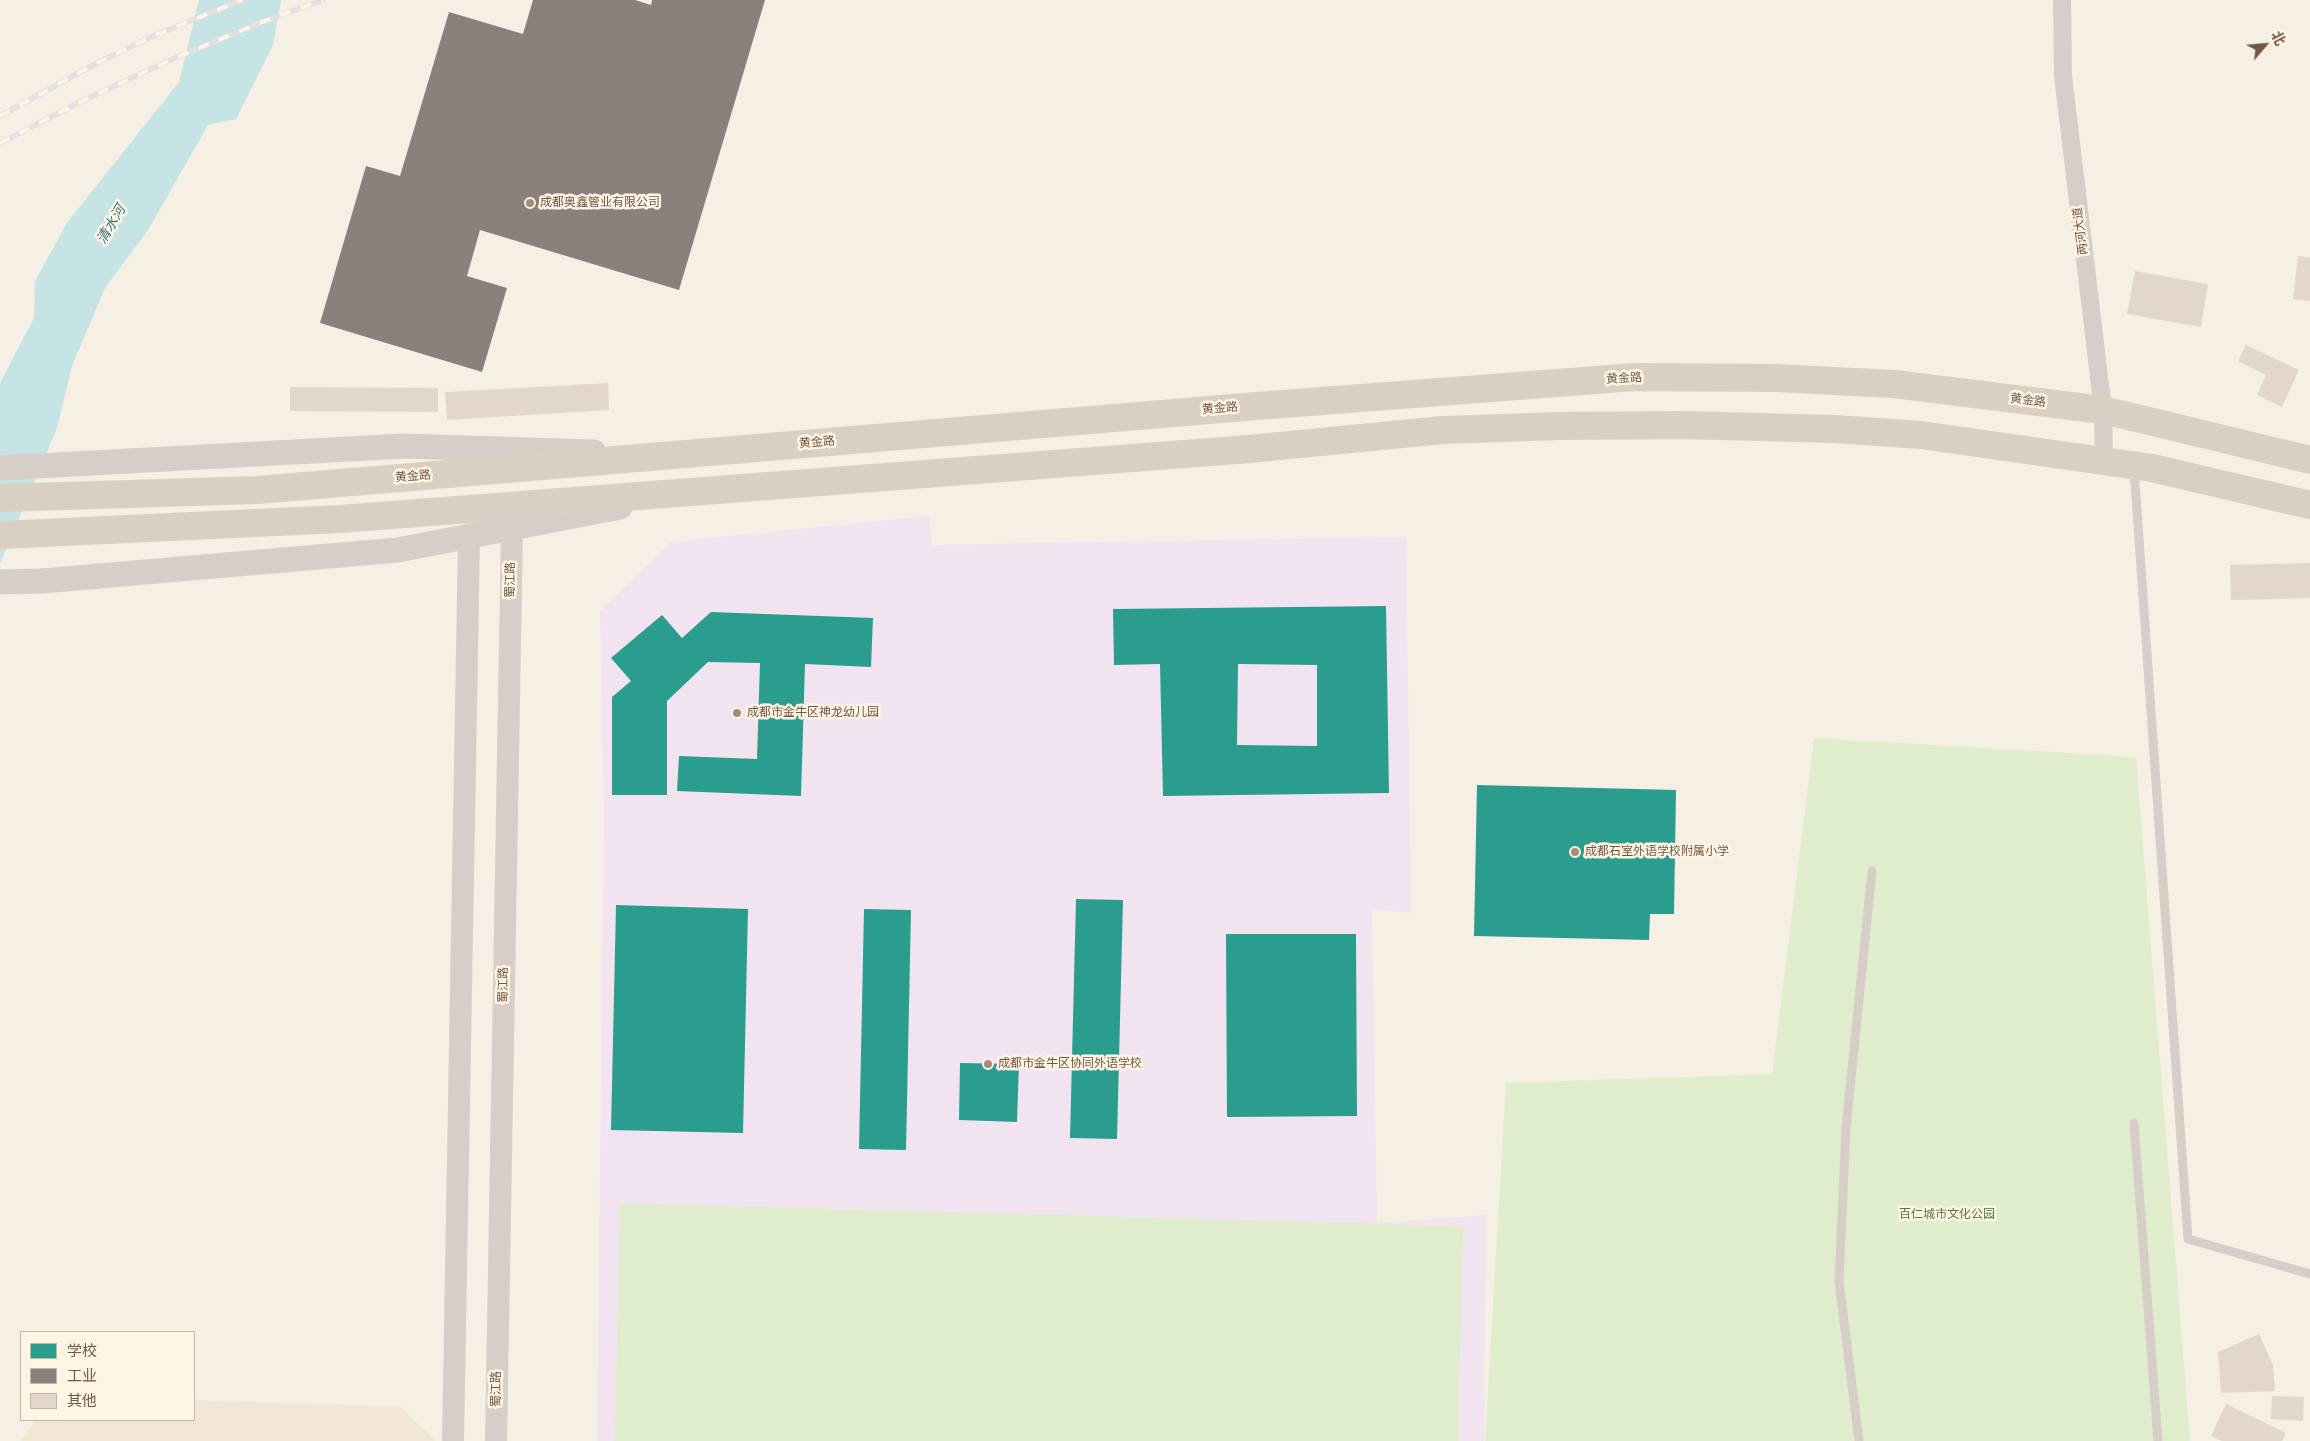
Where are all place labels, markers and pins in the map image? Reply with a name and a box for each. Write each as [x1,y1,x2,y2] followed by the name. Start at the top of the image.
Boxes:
[540,196,660,210] place label: 成都奥鑫管业有限公司
[524,197,536,209] marker: 成都奥鑫管业有限公司
[747,706,879,720] place label: 成都市金牛区神龙幼儿园
[731,707,743,719] marker: 成都市金牛区神龙幼儿园
[1585,845,1729,859] place label: 成都石室外语学校附属小学
[1569,846,1581,858] marker: 成都石室外语学校附属小学
[998,1057,1142,1071] place label: 成都市金牛区协同外语学校
[982,1058,994,1070] marker: 成都市金牛区协同外语学校

